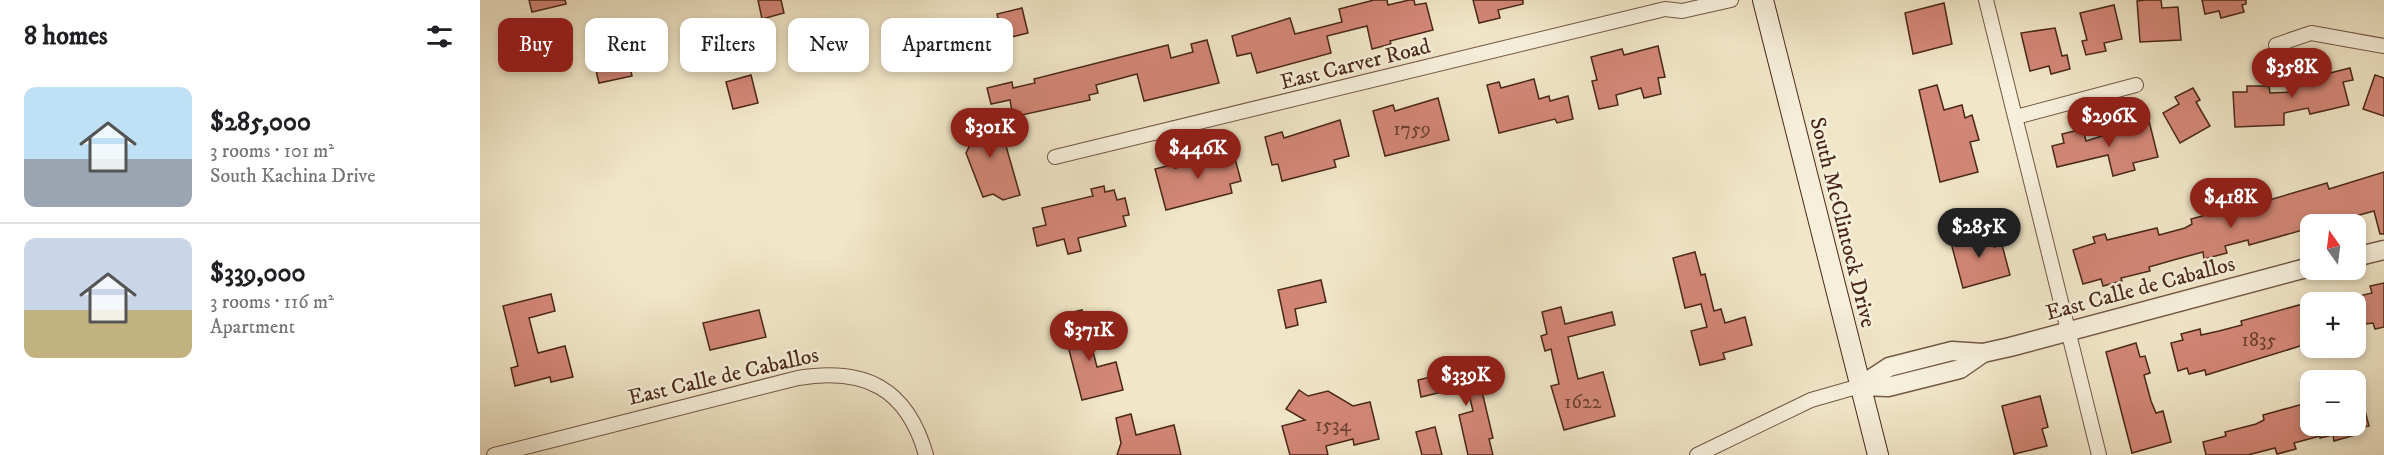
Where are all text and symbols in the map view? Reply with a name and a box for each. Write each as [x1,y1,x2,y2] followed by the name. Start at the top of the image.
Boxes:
[498,18,573,72] chip: Buy
[585,18,668,72] chip: Rent
[680,18,776,72] chip: Filters
[788,18,869,72] chip: New
[881,18,1013,72] chip: Apartment
[24,20,108,53] text: 8 homes
[423,20,456,53] icon: filters
[1278,33,1433,96] street label: East Carver Road
[2250,48,2334,99] pin: $358K
[2266,55,2318,80] text: $358K
[2067,97,2151,148] pin: $296K
[2081,104,2137,129] text: $296K
[210,106,311,139] text: $285,000
[948,108,1032,159] pin: $301K
[72,111,144,183] icon: home
[965,115,1015,140] text: $301K
[1803,115,1882,330] street label: South McClintock Drive
[1393,117,1431,142] house number: 1759
[1156,129,1240,180] pin: $446K
[1169,136,1227,161] text: $446K
[210,139,334,164] text: 3 rooms · 101 m²
[210,164,376,189] text: South Kachina Drive
[2189,178,2273,229] pin: $418K
[2204,185,2258,210] text: $418K
[1937,208,2021,259] pin: $285K
[2300,214,2366,280] north arrow
[2300,214,2366,436] map controls
[1952,215,2006,240] text: $285K
[2043,250,2238,327] street label: East Calle de Caballos
[210,257,306,290] text: $339,000
[72,262,144,334] icon: home
[210,290,334,315] text: 3 rooms · 116 m²
[2300,292,2366,358] button: +
[1047,311,1131,362] pin: $371K
[210,315,295,340] text: Apartment
[1064,318,1114,343] text: $371K
[2242,328,2276,353] house number: 1835
[625,341,821,412] street label: East Calle de Caballos
[1424,356,1508,407] pin: $339K
[1441,363,1491,388] text: $339K
[2300,370,2366,436] button: −
[1564,390,1602,415] house number: 1622
[1315,413,1352,438] house number: 1534

